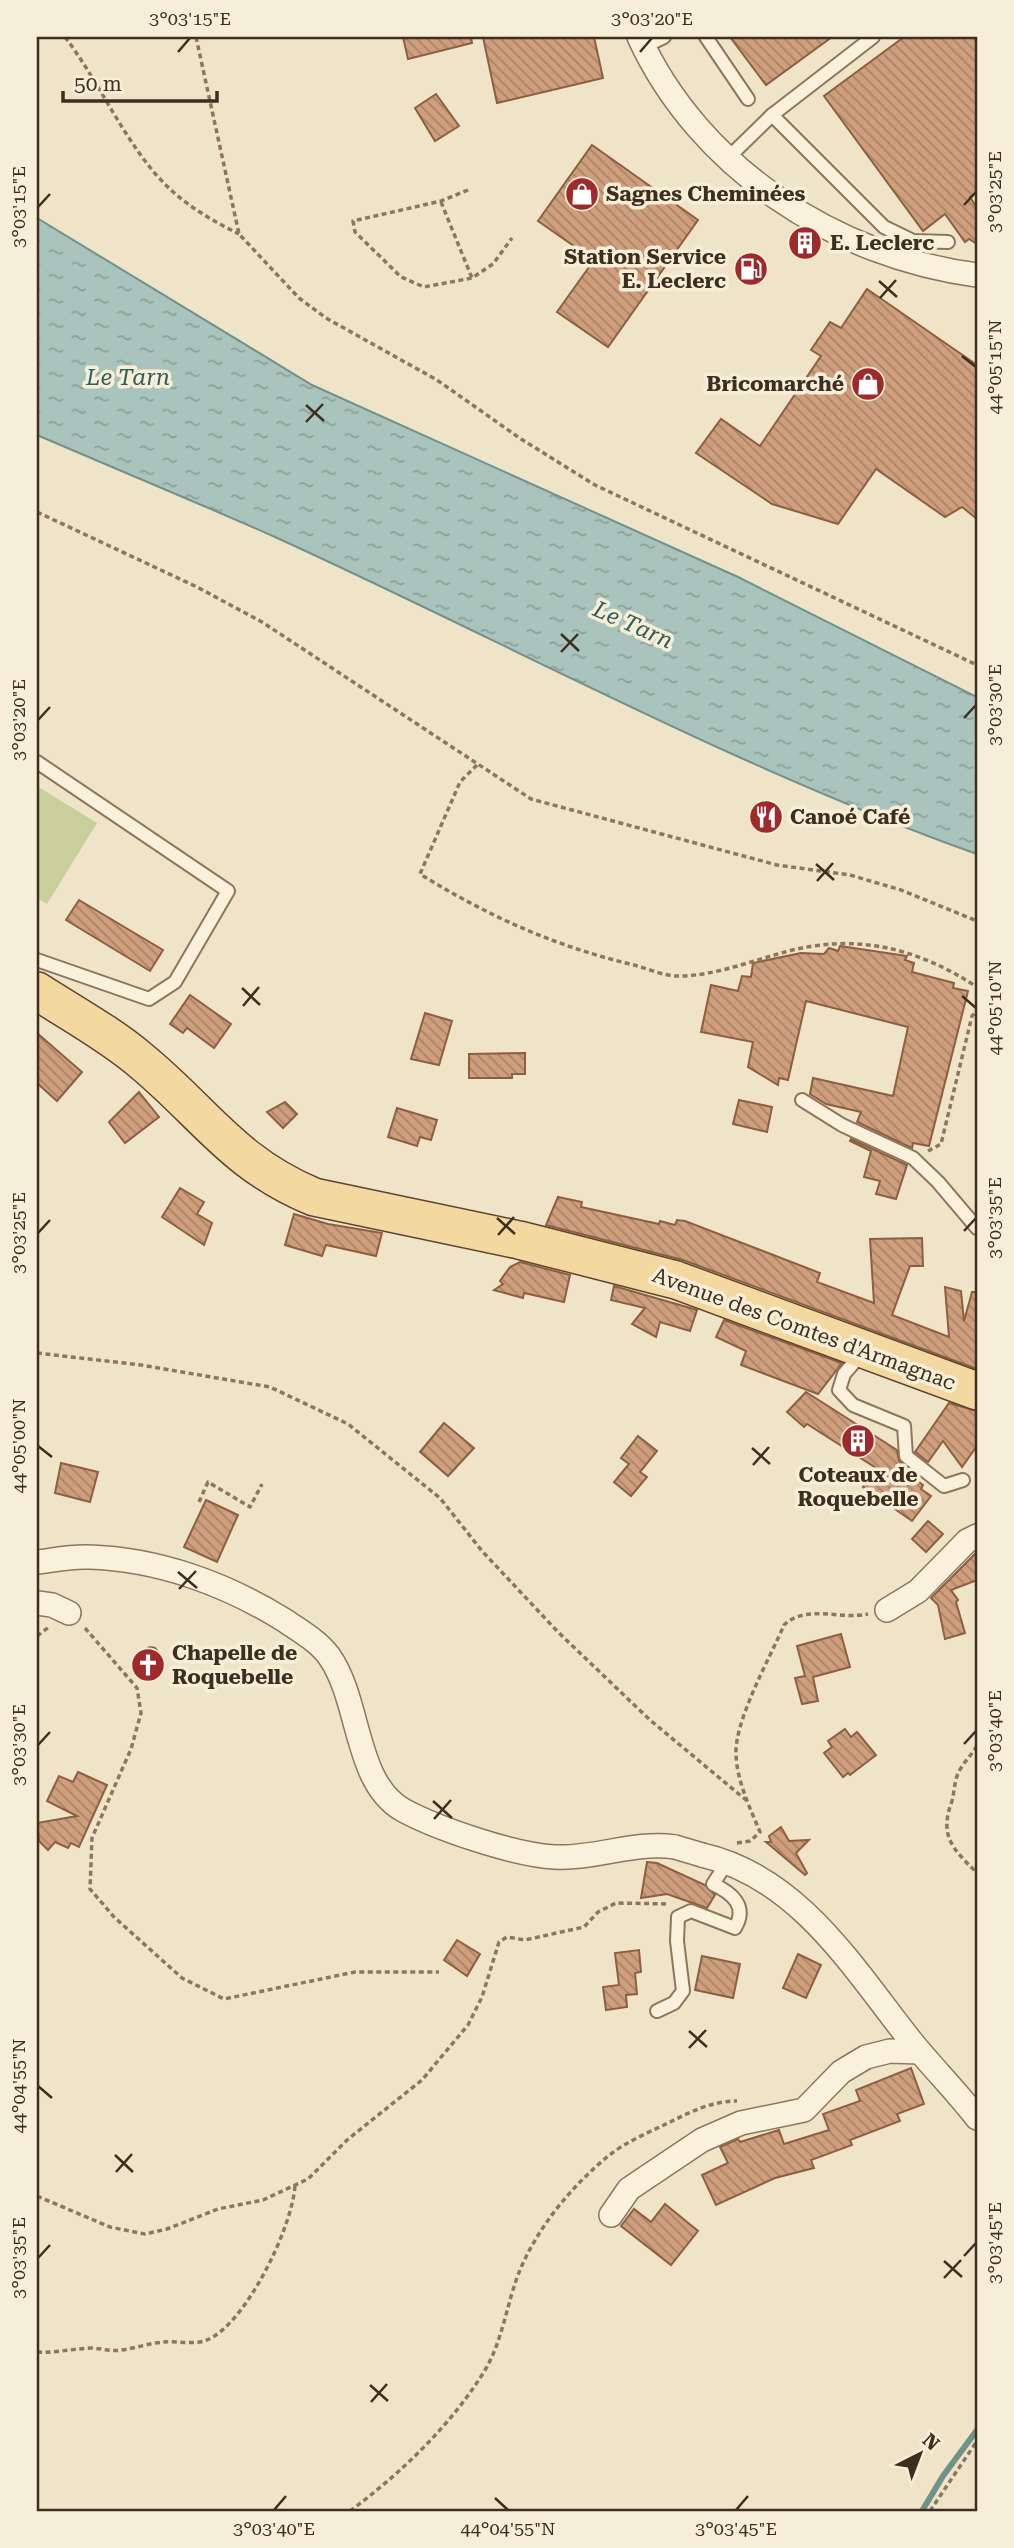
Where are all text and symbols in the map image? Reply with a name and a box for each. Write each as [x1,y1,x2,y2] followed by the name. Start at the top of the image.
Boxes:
[149,8,231,29] text: 3°03'15"E
[611,8,693,29] text: 3°03'20"E
[63,60,217,104] scale bar
[74,72,122,96] text: 50 m
[984,151,1005,233] text: 3°03'25"E
[8,166,29,248] text: 3°03'15"E
[563,175,601,213] shop icon: Sagnes Cheminées
[606,182,806,206] place label: Sagnes Cheminées
[786,224,824,262] building icon: E. Leclerc
[830,231,934,255] place label: E. Leclerc
[564,245,726,293] place label: Station Service E. Leclerc
[732,250,770,288] fuel station icon: Station Service E. Leclerc
[984,320,1005,414] text: 44°05'15"N
[85,364,170,391] water label: Le Tarn
[849,365,887,403] shop icon: Bricomarché
[706,372,844,396] place label: Bricomarché
[588,595,677,654] water label: Le Tarn
[984,664,1005,746] text: 3°03'30"E
[8,679,29,761] text: 3°03'20"E
[747,798,785,836] restaurant icon: Canoé Café
[790,805,910,829] place label: Canoé Café
[984,961,1005,1055] text: 44°05'10"N
[984,1177,1005,1259] text: 3°03'35"E
[8,1192,29,1274] text: 3°03'25"E
[649,1263,959,1395] street label: Avenue des Comtes d'Armagnac
[8,1399,29,1493] text: 44°05'00"N
[839,1422,877,1460] building icon: Coteaux de Roquebelle
[797,1463,919,1511] place label: Coteaux de Roquebelle
[172,1641,297,1689] place label: Chapelle de Roquebelle
[129,1646,167,1684] church icon: Chapelle de Roquebelle
[984,1690,1005,1772] text: 3°03'40"E
[8,1704,29,1786] text: 3°03'30"E
[8,2039,29,2133] text: 44°04'55"N
[984,2202,1005,2284] text: 3°03'45"E
[8,2217,29,2299] text: 3°03'35"E
[884,2418,954,2488] north arrow
[918,2428,944,2455] text: N
[233,2518,315,2539] text: 3°03'40"E
[461,2518,555,2539] text: 44°04'55"N
[695,2518,777,2539] text: 3°03'45"E

